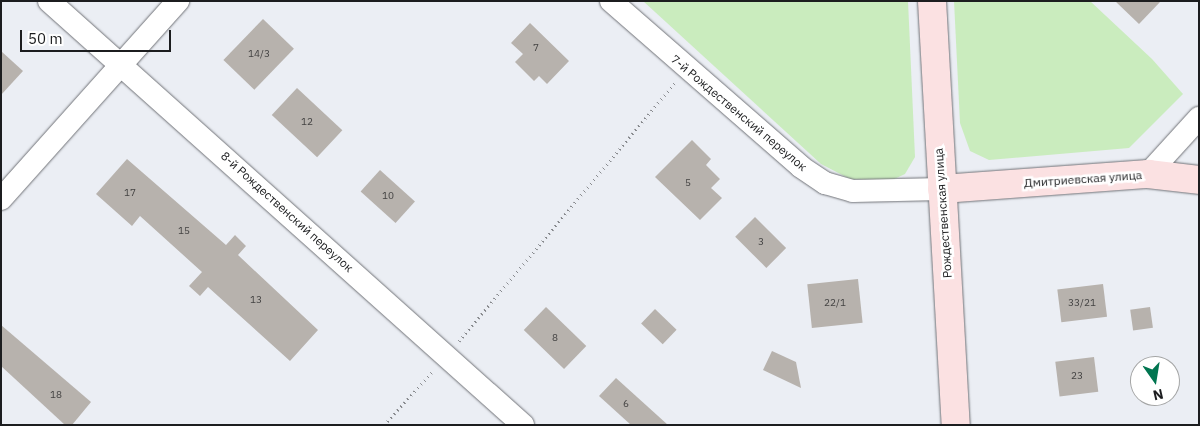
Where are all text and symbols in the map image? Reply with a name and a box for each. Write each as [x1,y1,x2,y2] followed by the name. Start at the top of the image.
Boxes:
[22,20,174,52] scale bar
[28,29,63,48] text: 50 m
[533,42,539,54] house number: 7
[248,48,270,60] house number: 14/3
[668,52,810,174] street label: 7-й Рождественский переулок
[301,116,313,128] house number: 12
[931,148,955,278] street label: Рождественская улица
[218,149,356,275] street label: 8-й Рождественский переулок
[1023,168,1143,190] street label: Дмитриевская улица
[685,177,691,189] house number: 5
[124,187,136,199] house number: 17
[382,190,394,202] house number: 10
[178,225,190,237] house number: 15
[758,236,764,248] house number: 3
[250,294,262,306] house number: 13
[824,297,846,309] house number: 22/1
[1068,297,1096,309] house number: 33/21
[552,332,558,344] house number: 8
[1130,356,1180,406] north arrow
[1071,370,1083,382] house number: 23
[1151,385,1165,405] text: N
[50,389,62,401] house number: 18
[623,398,629,410] house number: 6

